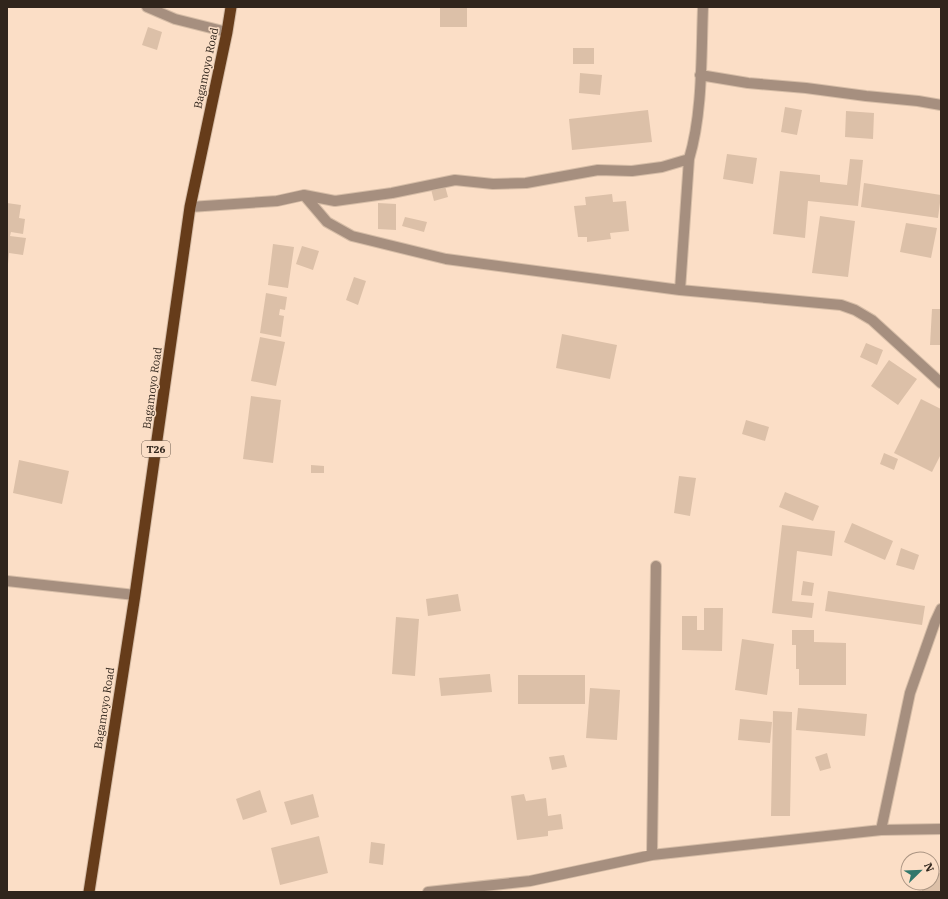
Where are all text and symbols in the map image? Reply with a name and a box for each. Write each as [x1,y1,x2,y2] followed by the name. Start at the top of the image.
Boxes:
[191,26,222,110] street label: Bagamoyo Road
[139,346,165,430] street label: Bagamoyo Road
[142,441,170,457] road number: T26
[91,666,117,750] street label: Bagamoyo Road
[900,851,940,891] north arrow
[921,860,937,874] text: N

